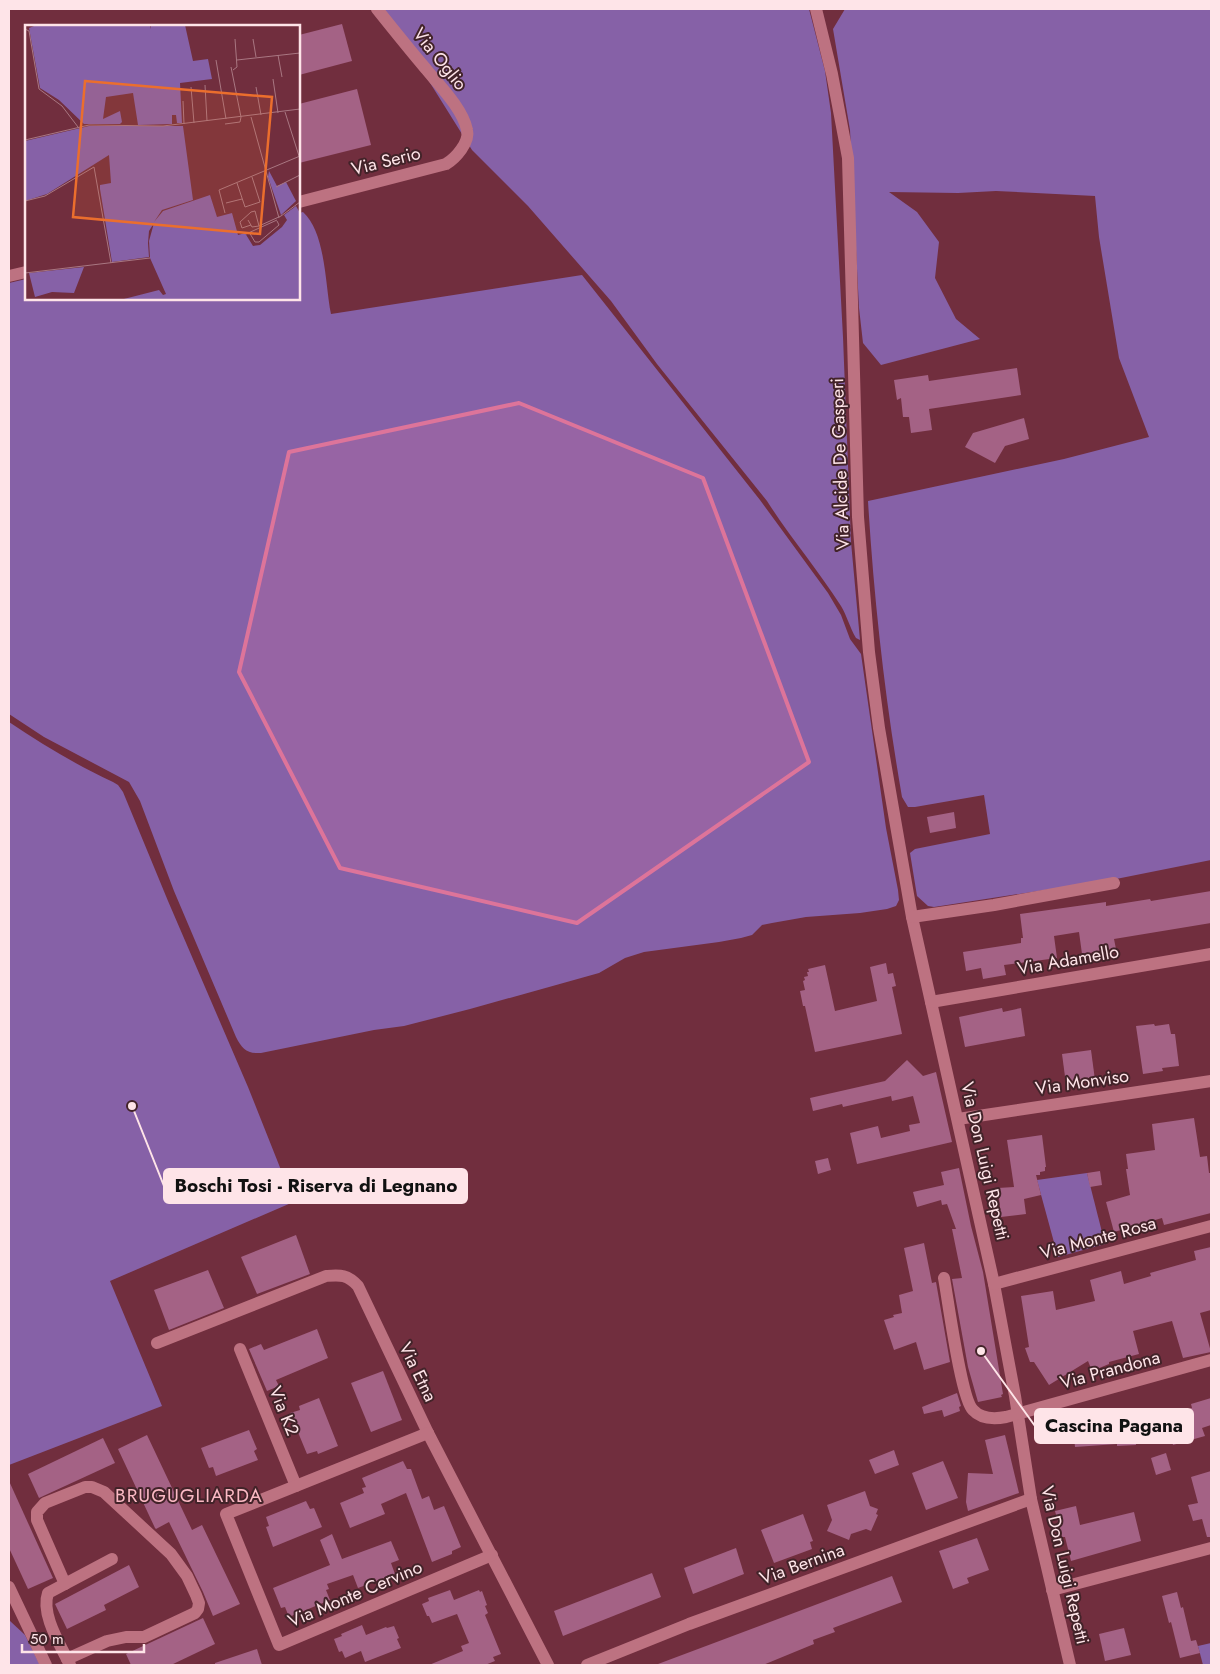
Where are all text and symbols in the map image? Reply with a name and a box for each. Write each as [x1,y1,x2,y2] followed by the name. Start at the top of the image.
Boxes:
[407,22,473,96] street label: Via Oglio
[25,25,300,300] inset map
[349,140,423,182] street label: Via Serio
[824,378,856,550] street label: Via Alcide De Gasperi
[1015,938,1121,982] street label: Via Adamello
[1034,1063,1131,1101] street label: Via Monviso
[954,1079,1016,1243] street label: Via Don Luigi Repetti
[164,1169,467,1203] callout: Boschi Tosi - Riserva di Legnano
[174,1172,458,1199] text: Boschi Tosi - Riserva di Legnano
[1037,1210,1159,1266] street label: Via Monte Rosa
[393,1338,443,1406] street label: Via Etna
[1057,1344,1163,1396] street label: Via Prandona
[262,1382,306,1440] street label: Via K2
[1035,1409,1193,1443] callout: Cascina Pagana
[1045,1412,1183,1439] text: Cascina Pagana
[115,1482,263,1509] district label: BRUGUGLIARDA
[1034,1483,1096,1647] street label: Via Don Luigi Repetti
[756,1537,848,1591] street label: Via Bernina
[284,1554,426,1634] street label: Via Monte Cervino
[22,1622,145,1654] scale bar
[30,1628,64,1650] text: 50 m

